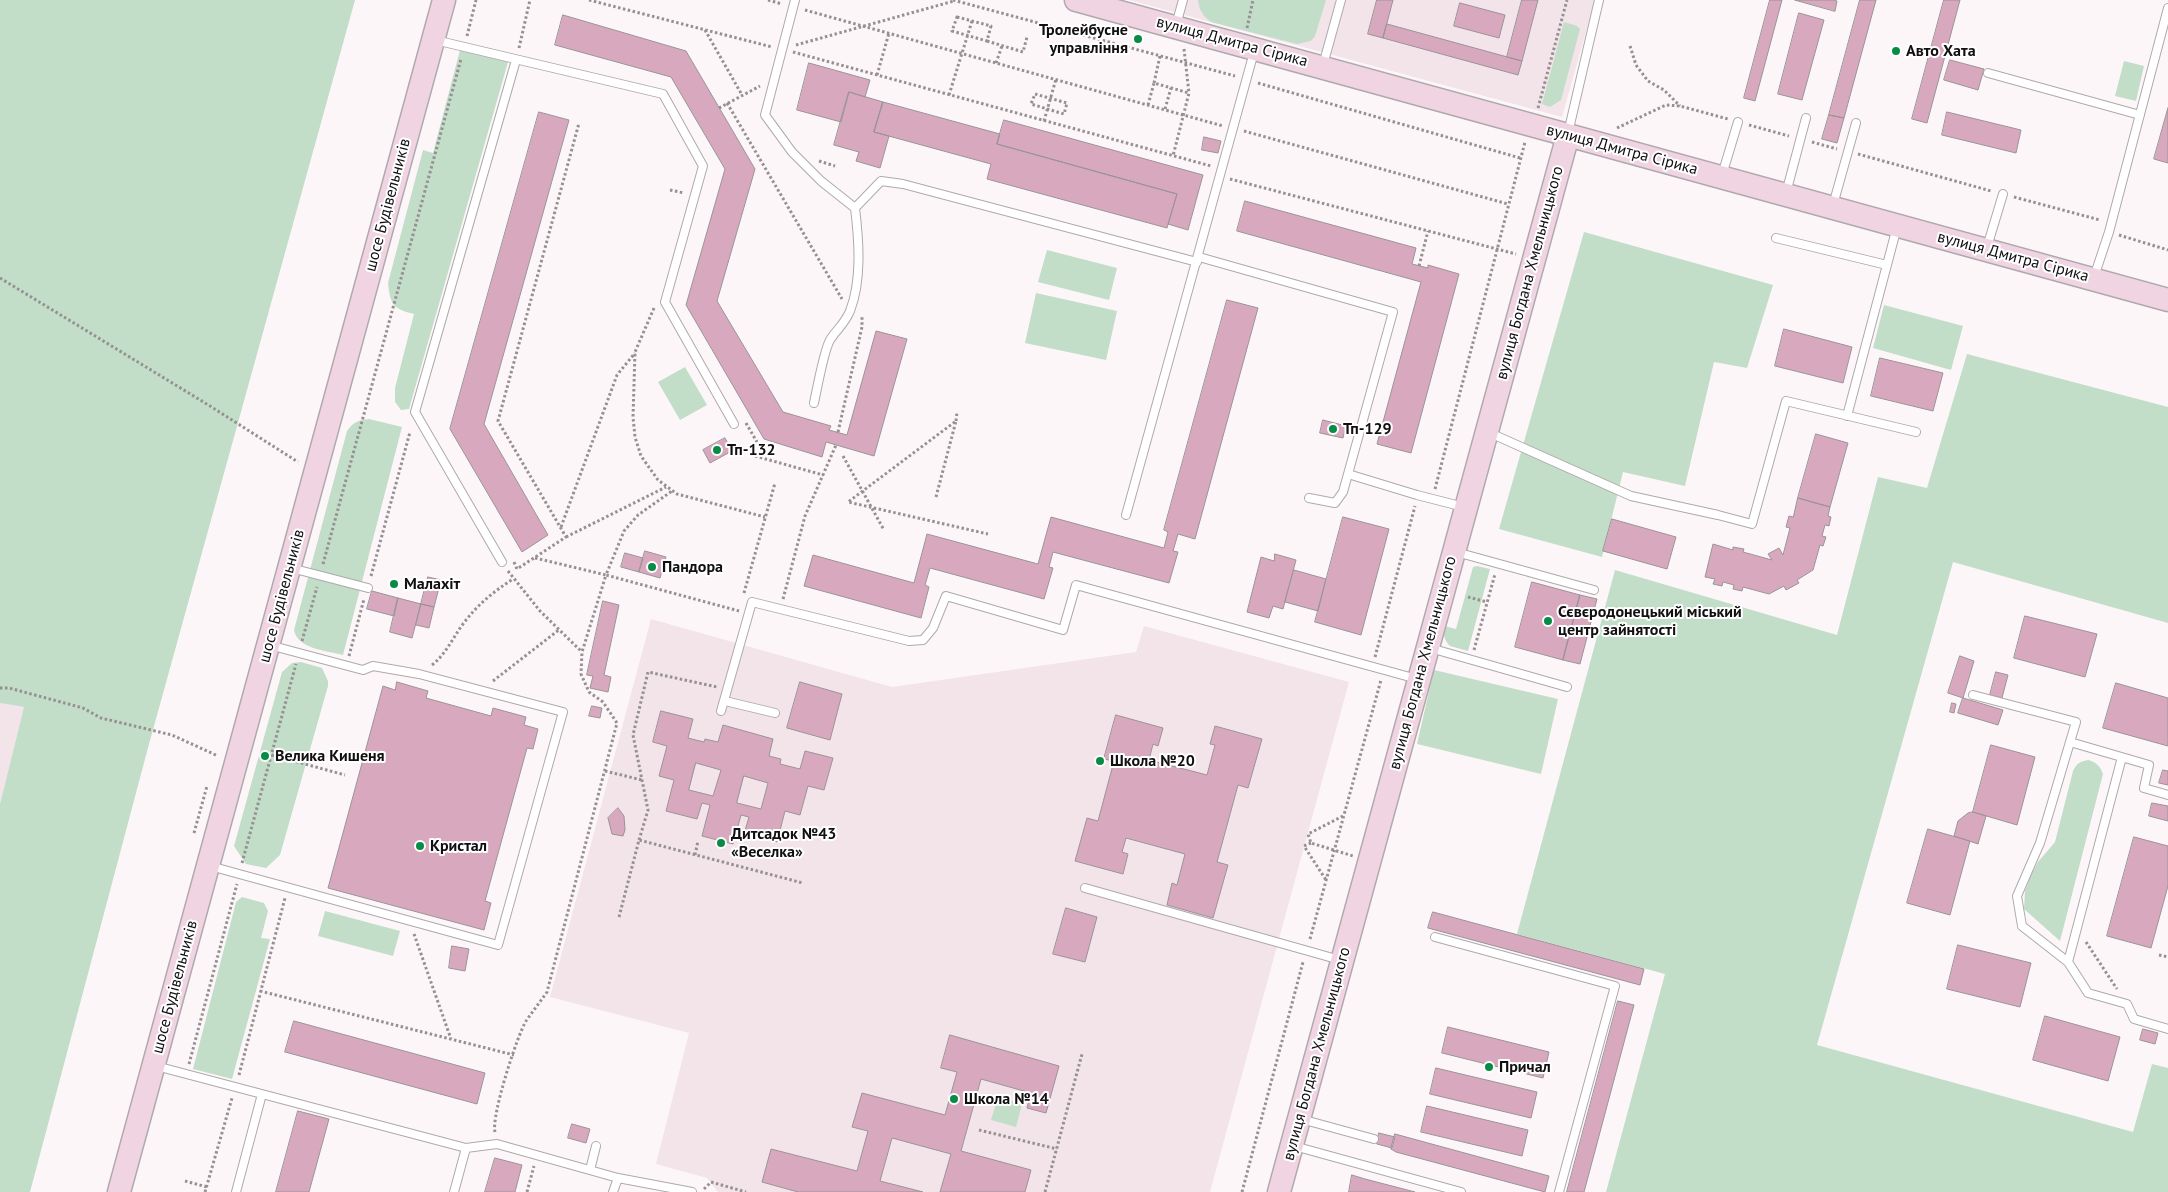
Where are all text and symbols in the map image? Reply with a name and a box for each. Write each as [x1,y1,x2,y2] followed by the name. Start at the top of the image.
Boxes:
[1154,13,1310,71] street label: вулиця Дмитра Сірика
[1039,20,1128,58] place label: Тролейбусне управління
[1132,33,1144,45] marker: Тролейбусне управління
[1906,41,1976,61] place label: Авто Хата
[1890,45,1902,57] marker: Авто Хата
[1544,121,1700,179] street label: вулиця Дмитра Сірика
[361,136,415,274] street label: шосе Будівельників
[1492,164,1568,382] street label: вулиця Богдана Хмельницького
[1935,228,2091,286] street label: вулиця Дмитра Сірика
[1343,419,1392,439] place label: Тп-129
[1327,423,1339,435] marker: Тп-129
[727,440,776,460] place label: Тп-132
[711,444,723,456] marker: Тп-132
[255,527,309,665] street label: шосе Будівельників
[1385,554,1461,772] street label: вулиця Богдана Хмельницького
[662,557,723,577] place label: Пандора
[646,561,658,573] marker: Пандора
[404,574,460,594] place label: Малахіт
[388,578,400,590] marker: Малахіт
[1558,602,1742,640] place label: Сєвєродонецький міський центр зайнятості
[1542,615,1554,627] marker: Сєвєродонецький міський центр зайнятості
[275,746,385,766] place label: Велика Кишеня
[259,750,271,762] marker: Велика Кишеня
[1110,751,1195,771] place label: Школа №20
[1094,755,1106,767] marker: Школа №20
[731,824,836,862] place label: Дитсадок №43 «Веселка»
[430,836,487,856] place label: Кристал
[715,837,727,849] marker: Дитсадок №43 «Веселка»
[414,840,426,852] marker: Кристал
[148,918,202,1056] street label: шосе Будівельників
[1279,945,1355,1163] street label: вулиця Богдана Хмельницького
[1499,1057,1551,1077] place label: Причал
[1483,1061,1495,1073] marker: Причал
[964,1089,1049,1109] place label: Школа №14
[948,1093,960,1105] marker: Школа №14

